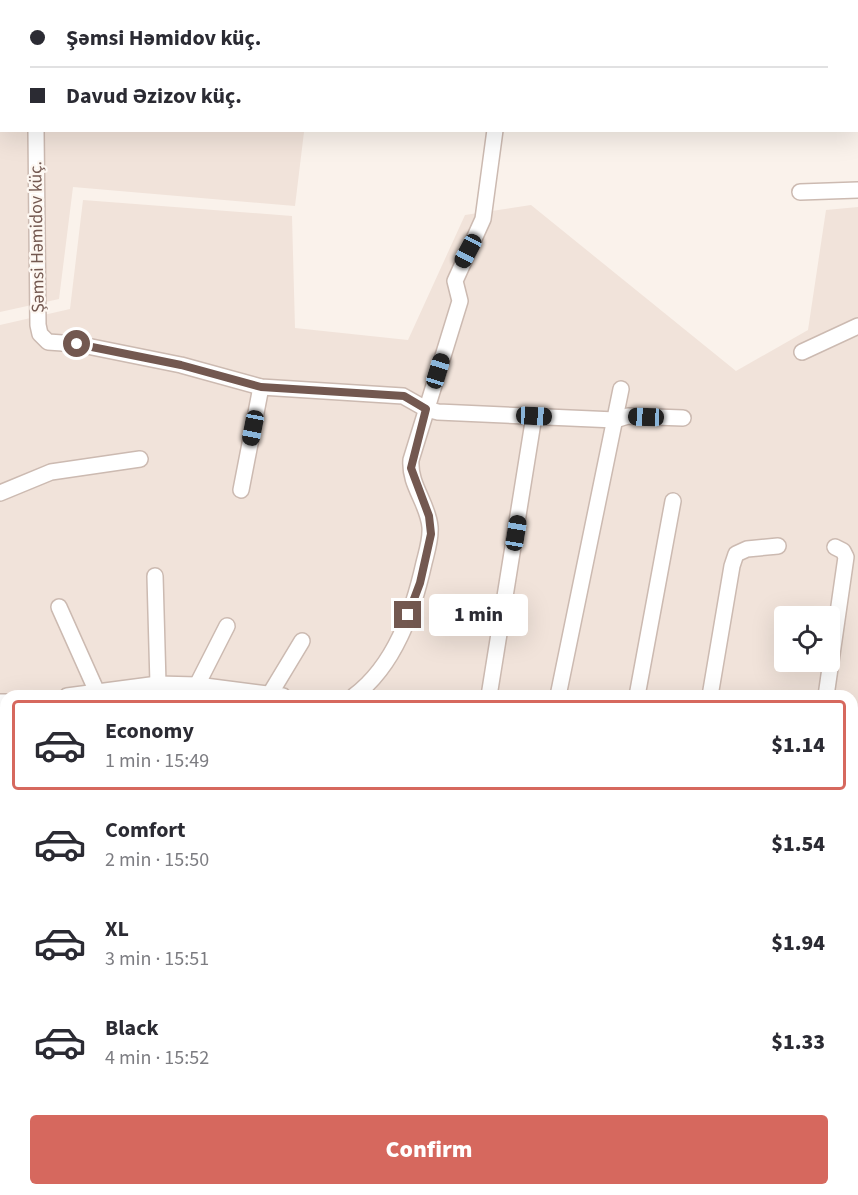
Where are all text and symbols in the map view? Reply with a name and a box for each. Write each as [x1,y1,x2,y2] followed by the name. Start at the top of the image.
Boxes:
[66,22,261,54] text: Şəmsi Həmidov küç.
[66,80,242,112] text: Davud Əzizov küç.
[23,161,51,313] street label: Şəmsi Həmidov küç.
[452,231,484,271] car
[63,330,90,357] route start
[424,351,452,391] car
[516,406,552,426] car
[628,407,664,427] car
[241,409,265,447] car
[504,514,528,552] car
[429,594,528,636] callout: 1 min
[394,601,421,628] route end
[454,601,503,629] text: 1 min
[774,606,840,672] map controls
[774,606,840,672] button: locate
[105,715,194,747] text: Economy
[33,718,87,772] icon: car
[771,729,825,761] text: $1.14
[105,747,209,775] text: 1 min · 15:49
[105,814,186,846] text: Comfort
[33,817,87,871] icon: car
[771,828,825,860] text: $1.54
[105,846,209,874] text: 2 min · 15:50
[105,913,129,945] text: XL
[33,916,87,970] icon: car
[771,927,825,959] text: $1.94
[105,945,209,973] text: 3 min · 15:51
[105,1012,159,1044] text: Black
[33,1015,87,1069] icon: car
[771,1026,825,1058] text: $1.33
[105,1044,209,1072] text: 4 min · 15:52
[30,1115,828,1184] button: Confirm

